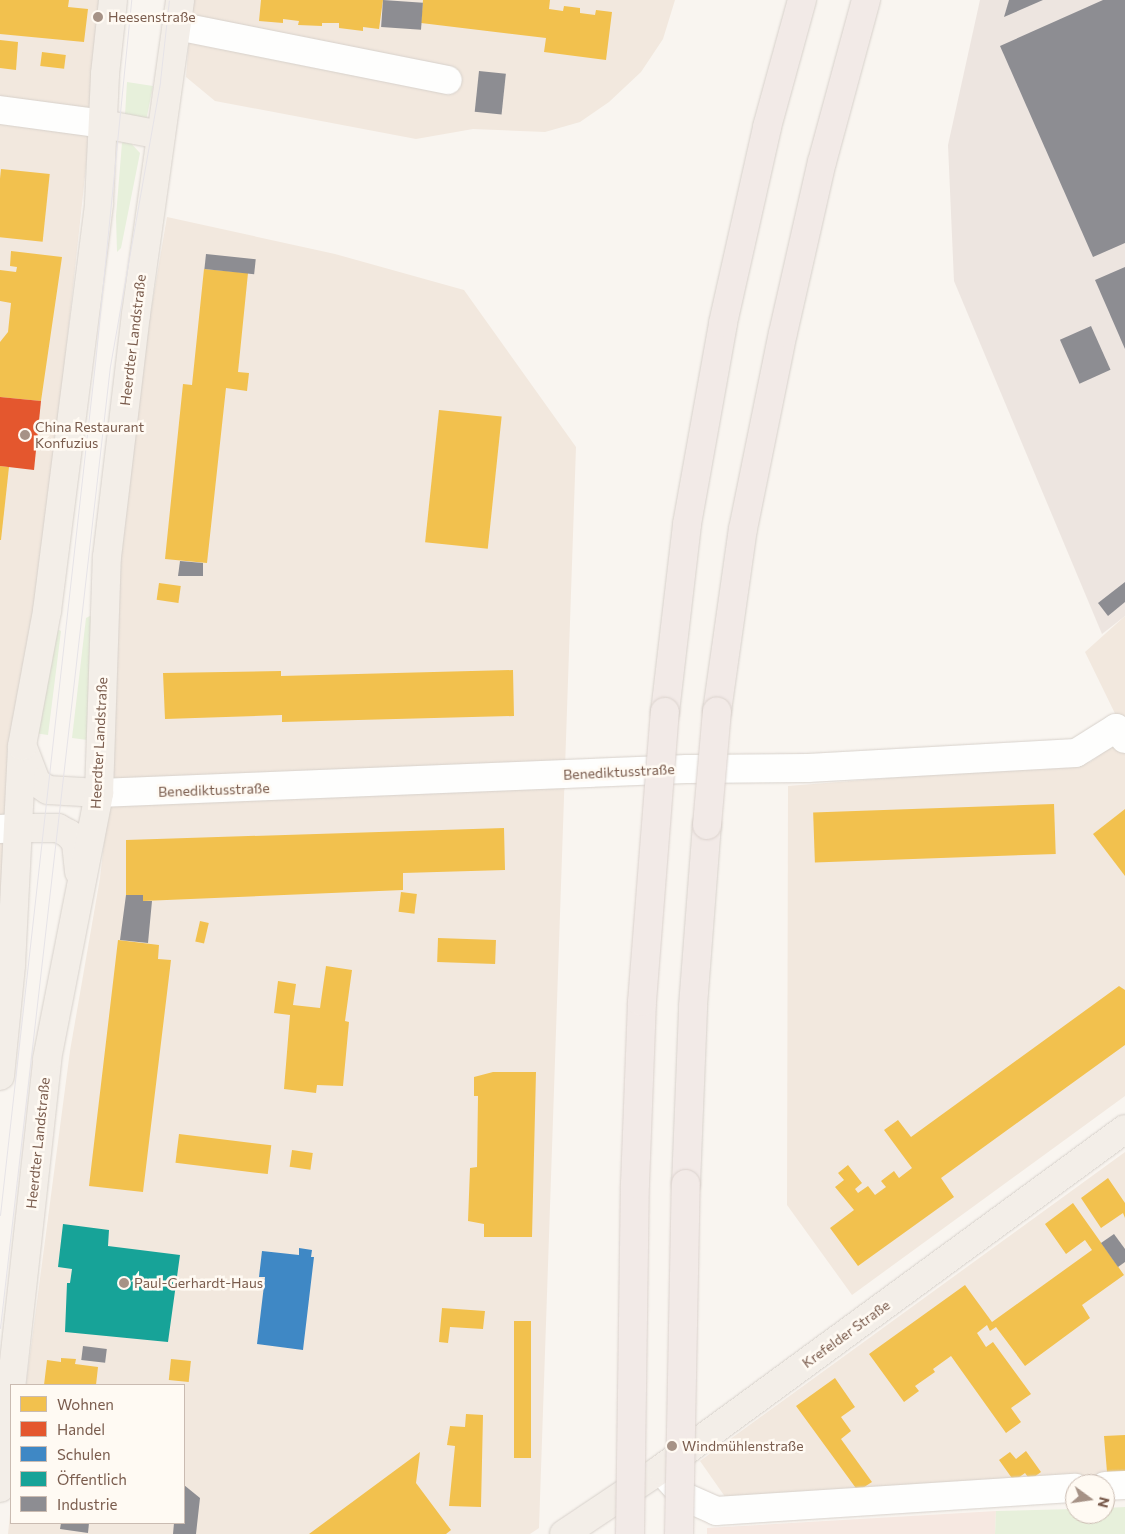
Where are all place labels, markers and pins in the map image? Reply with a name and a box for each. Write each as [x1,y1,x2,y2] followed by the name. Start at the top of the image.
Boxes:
[108,9,196,25] place label: Heesenstraße
[92,11,104,23] marker: Heesenstraße
[35,419,144,452] place label: China Restaurant Konfuzius
[19,429,31,441] marker: China Restaurant Konfuzius
[134,1275,263,1291] place label: Paul-Gerhardt-Haus
[118,1277,130,1289] marker: Paul-Gerhardt-Haus
[682,1438,804,1454] place label: Windmühlenstraße
[666,1440,678,1452] marker: Windmühlenstraße

